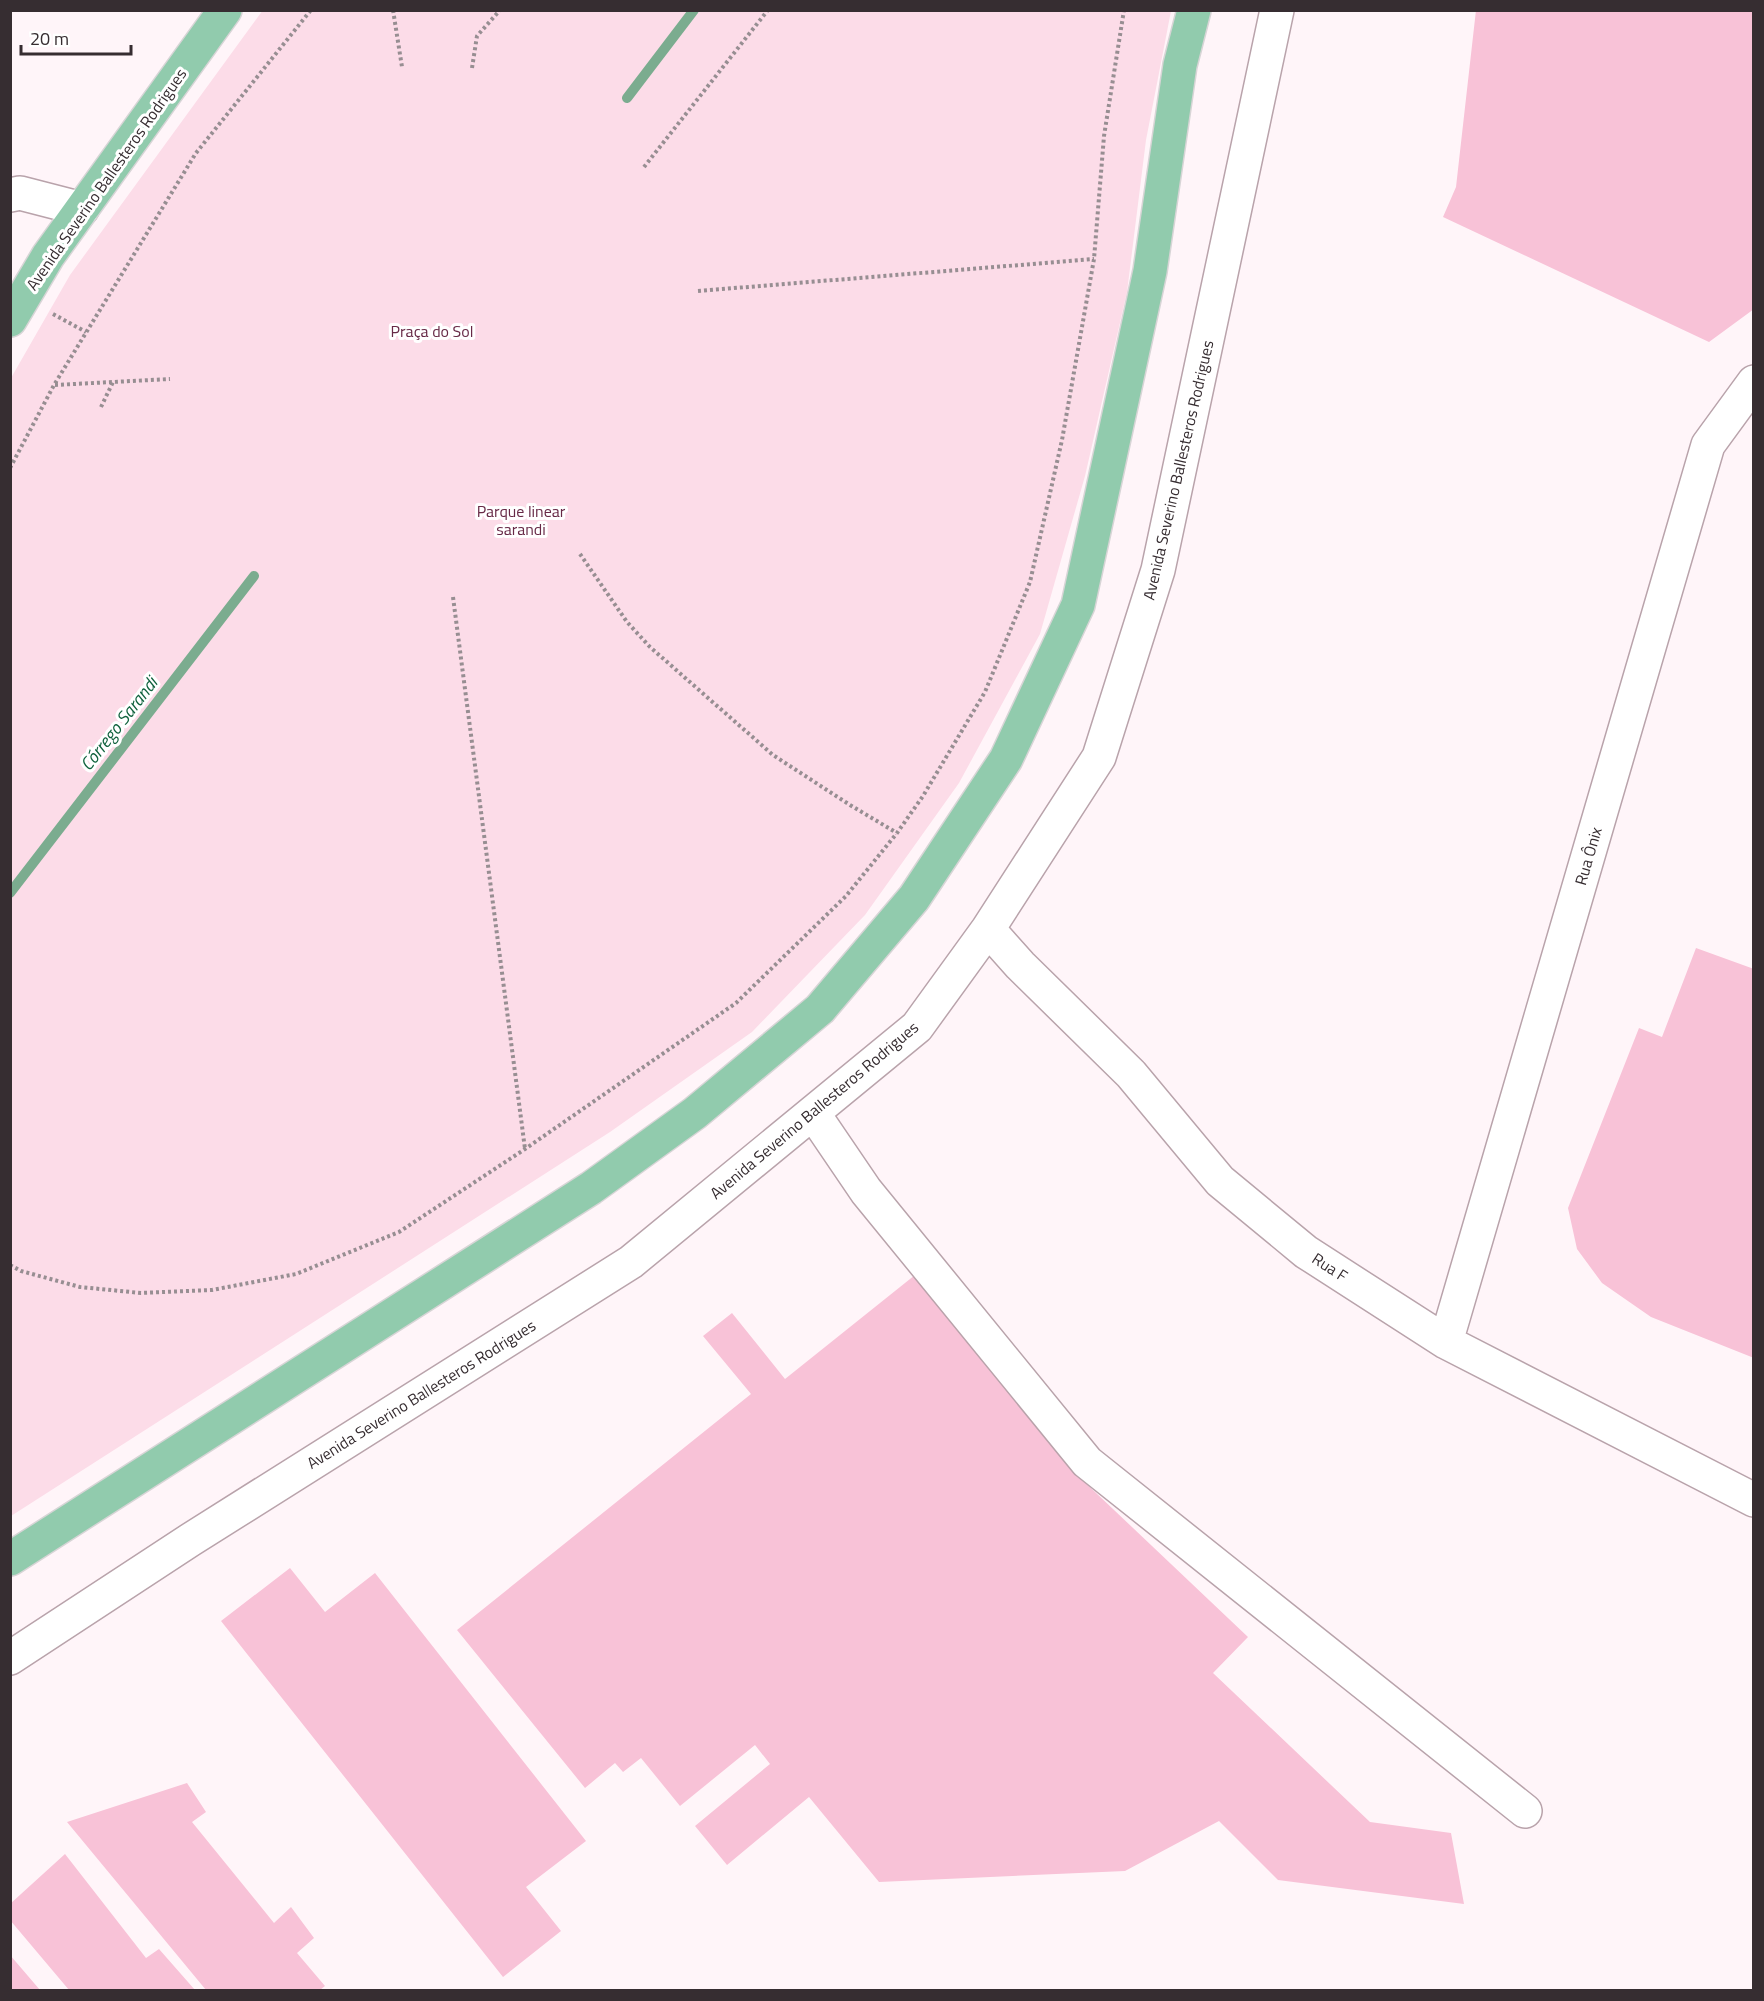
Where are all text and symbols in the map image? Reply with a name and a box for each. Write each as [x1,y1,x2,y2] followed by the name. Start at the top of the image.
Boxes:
[21,18,130,56] scale bar
[30,25,69,52] text: 20 m
[20,63,192,295] street label: Avenida Severino Ballesteros Rodrigues
[391,319,473,343] park label: Praça do Sol
[1136,338,1220,602] street label: Avenida Severino Ballesteros Rodrigues
[477,499,566,541] park label: Parque linear sarandi
[73,669,165,776] water label: Córrego Sarandi
[1568,824,1608,888] street label: Rua Ônix
[704,1015,924,1205] street label: Avenida Severino Ballesteros Rodrigues
[1307,1247,1353,1287] street label: Rua F
[302,1313,540,1475] street label: Avenida Severino Ballesteros Rodrigues

